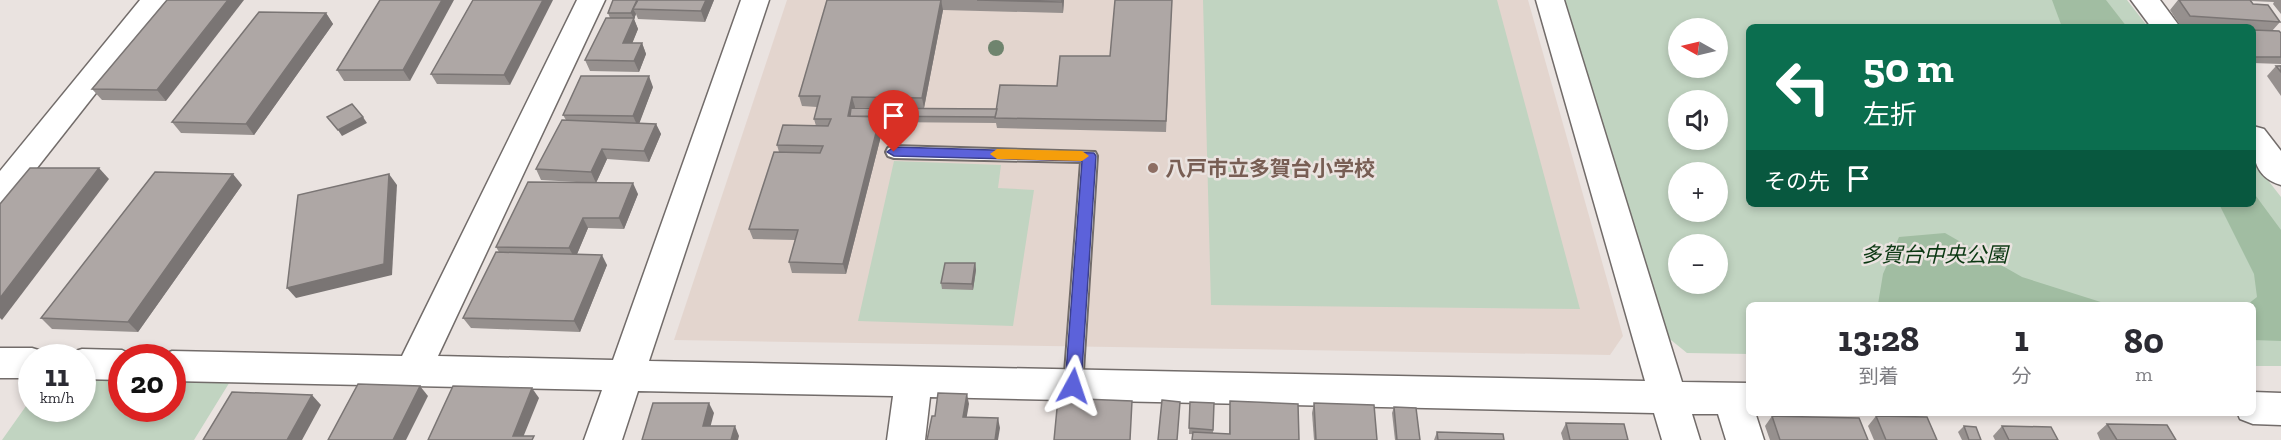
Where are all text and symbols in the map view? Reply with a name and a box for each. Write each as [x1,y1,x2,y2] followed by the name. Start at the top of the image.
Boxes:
[1668,18,1728,78] north arrow
[1668,18,1728,294] map controls
[1863,42,1954,93] text: 50 m
[1764,48,1842,126] icon: left
[868,90,919,152] pin
[1668,90,1728,150] button: sound
[877,99,910,132] icon: arrive
[1863,99,1917,131] text: 左折
[1165,156,1375,181] place label: 八戸市立多賀台小学校
[1146,161,1160,175] marker: 八戸市立多賀台小学校
[1668,162,1728,222] button: +
[1842,162,1875,195] icon: arrive
[1764,168,1830,195] text: その先
[1668,234,1728,294] button: −
[1861,242,2010,267] park label: 多賀台中央公園
[1838,317,1920,360] text: 13:28
[2014,317,2029,360] text: 1
[2124,319,2164,362] text: 80
[108,344,186,422] speed limit sign: 20
[1041,354,1105,418] position arrow
[45,358,69,394] text: 11
[2135,362,2152,386] text: m
[1859,364,1899,388] text: 到着
[2012,364,2032,388] text: 分
[40,389,74,407] text: km/h

